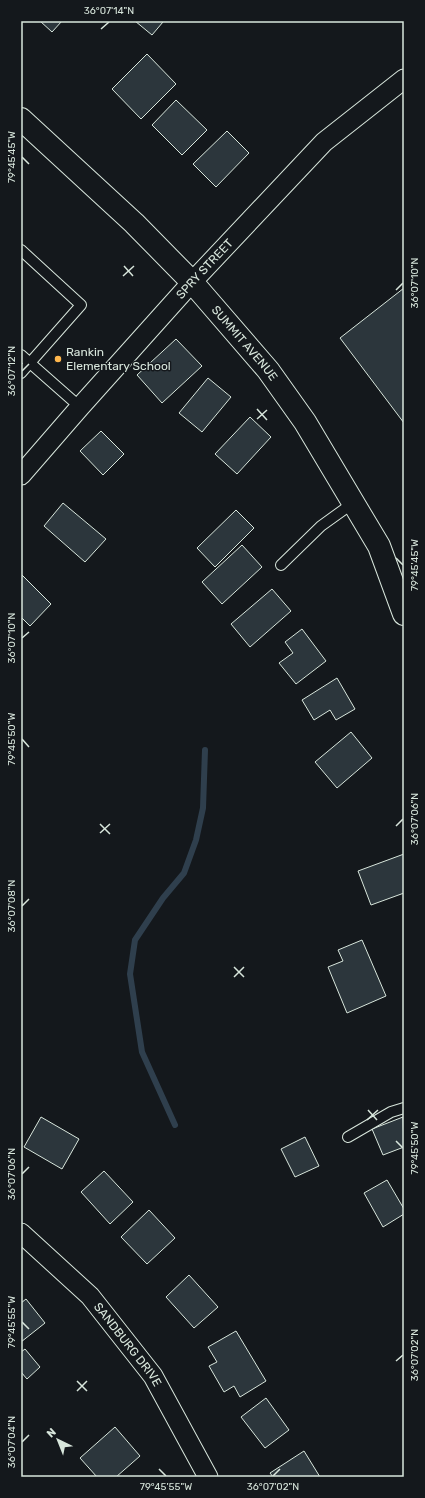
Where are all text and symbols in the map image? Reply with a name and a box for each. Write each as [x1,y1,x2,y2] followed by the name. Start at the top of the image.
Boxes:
[84,5,134,17] text: 36°07'14"N
[6,131,18,183] text: 79°45'45"W
[173,236,236,302] street label: SPRY STREET
[409,258,421,308] text: 36°07'10"N
[209,303,280,383] street label: SUMMIT AVENUE
[66,345,171,373] place label: Rankin Elementary School
[6,346,18,396] text: 36°07'12"N
[53,354,63,364] marker: Rankin Elementary School
[409,539,421,591] text: 79°45'45"W
[6,613,18,663] text: 36°07'10"N
[6,713,18,765] text: 79°45'50"W
[409,793,421,845] text: 36°07'06"N
[6,879,18,932] text: 36°07'08"N
[409,1122,421,1174] text: 79°45'50"W
[6,1148,18,1200] text: 36°07'06"N
[6,1296,18,1348] text: 79°45'55"W
[91,1300,164,1389] street label: SANDBURG DRIVE
[409,1329,421,1381] text: 36°07'02"N
[6,1416,18,1468] text: 36°07'04"N
[38,1420,78,1460] north arrow
[44,1426,59,1441] text: N
[140,1481,192,1493] text: 79°45'55"W
[247,1481,299,1493] text: 36°07'02"N

